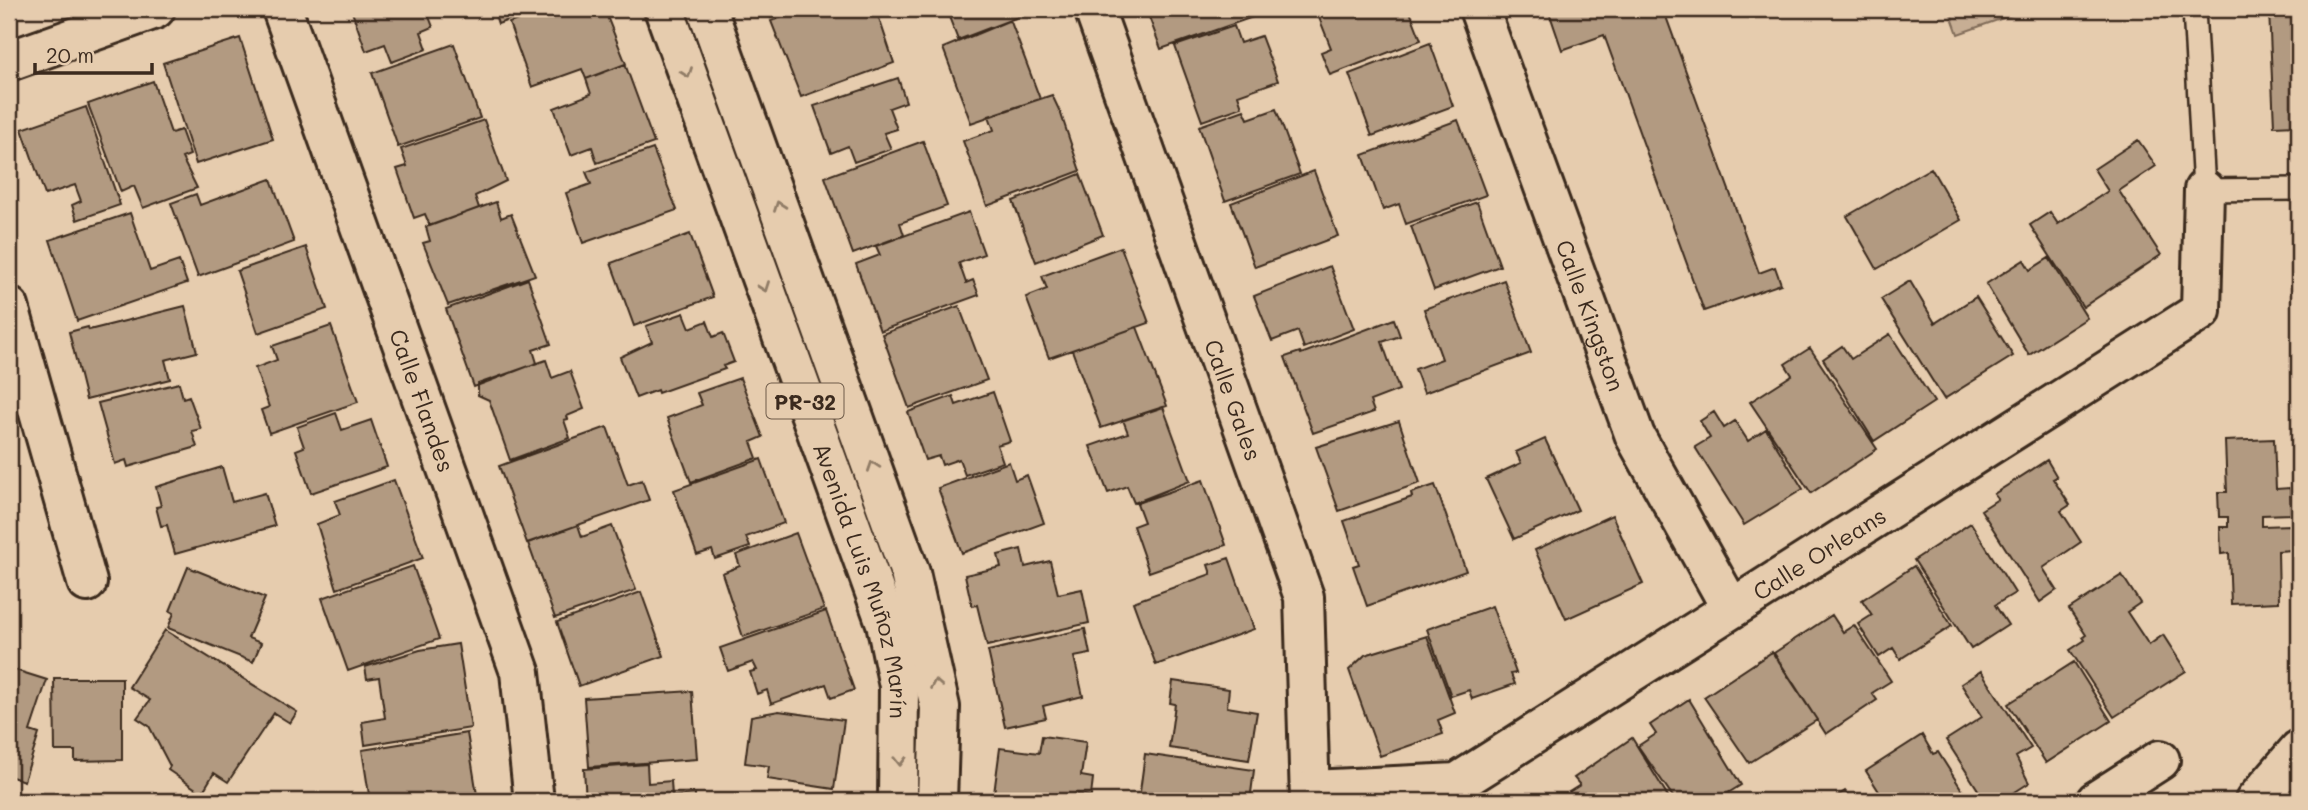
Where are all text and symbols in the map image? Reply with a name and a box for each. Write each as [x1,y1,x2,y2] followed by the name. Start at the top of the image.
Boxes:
[35,32,152,76] scale bar
[46,41,94,68] text: 20 m
[679,66,693,79] one-way arrow
[773,201,787,213] one-way arrow
[1550,235,1632,395] street label: Calle Kingston
[756,281,770,293] one-way arrow
[383,325,462,476] street label: Calle Flandes
[1198,335,1269,464] street label: Calle Gales
[766,384,844,418] road number: PR-32
[807,438,914,719] street label: Avenida Luis Muñoz Marín
[867,461,881,473] one-way arrow
[1747,500,1891,607] street label: Calle Orleans
[929,678,944,690] one-way arrow
[892,757,908,767] one-way arrow

